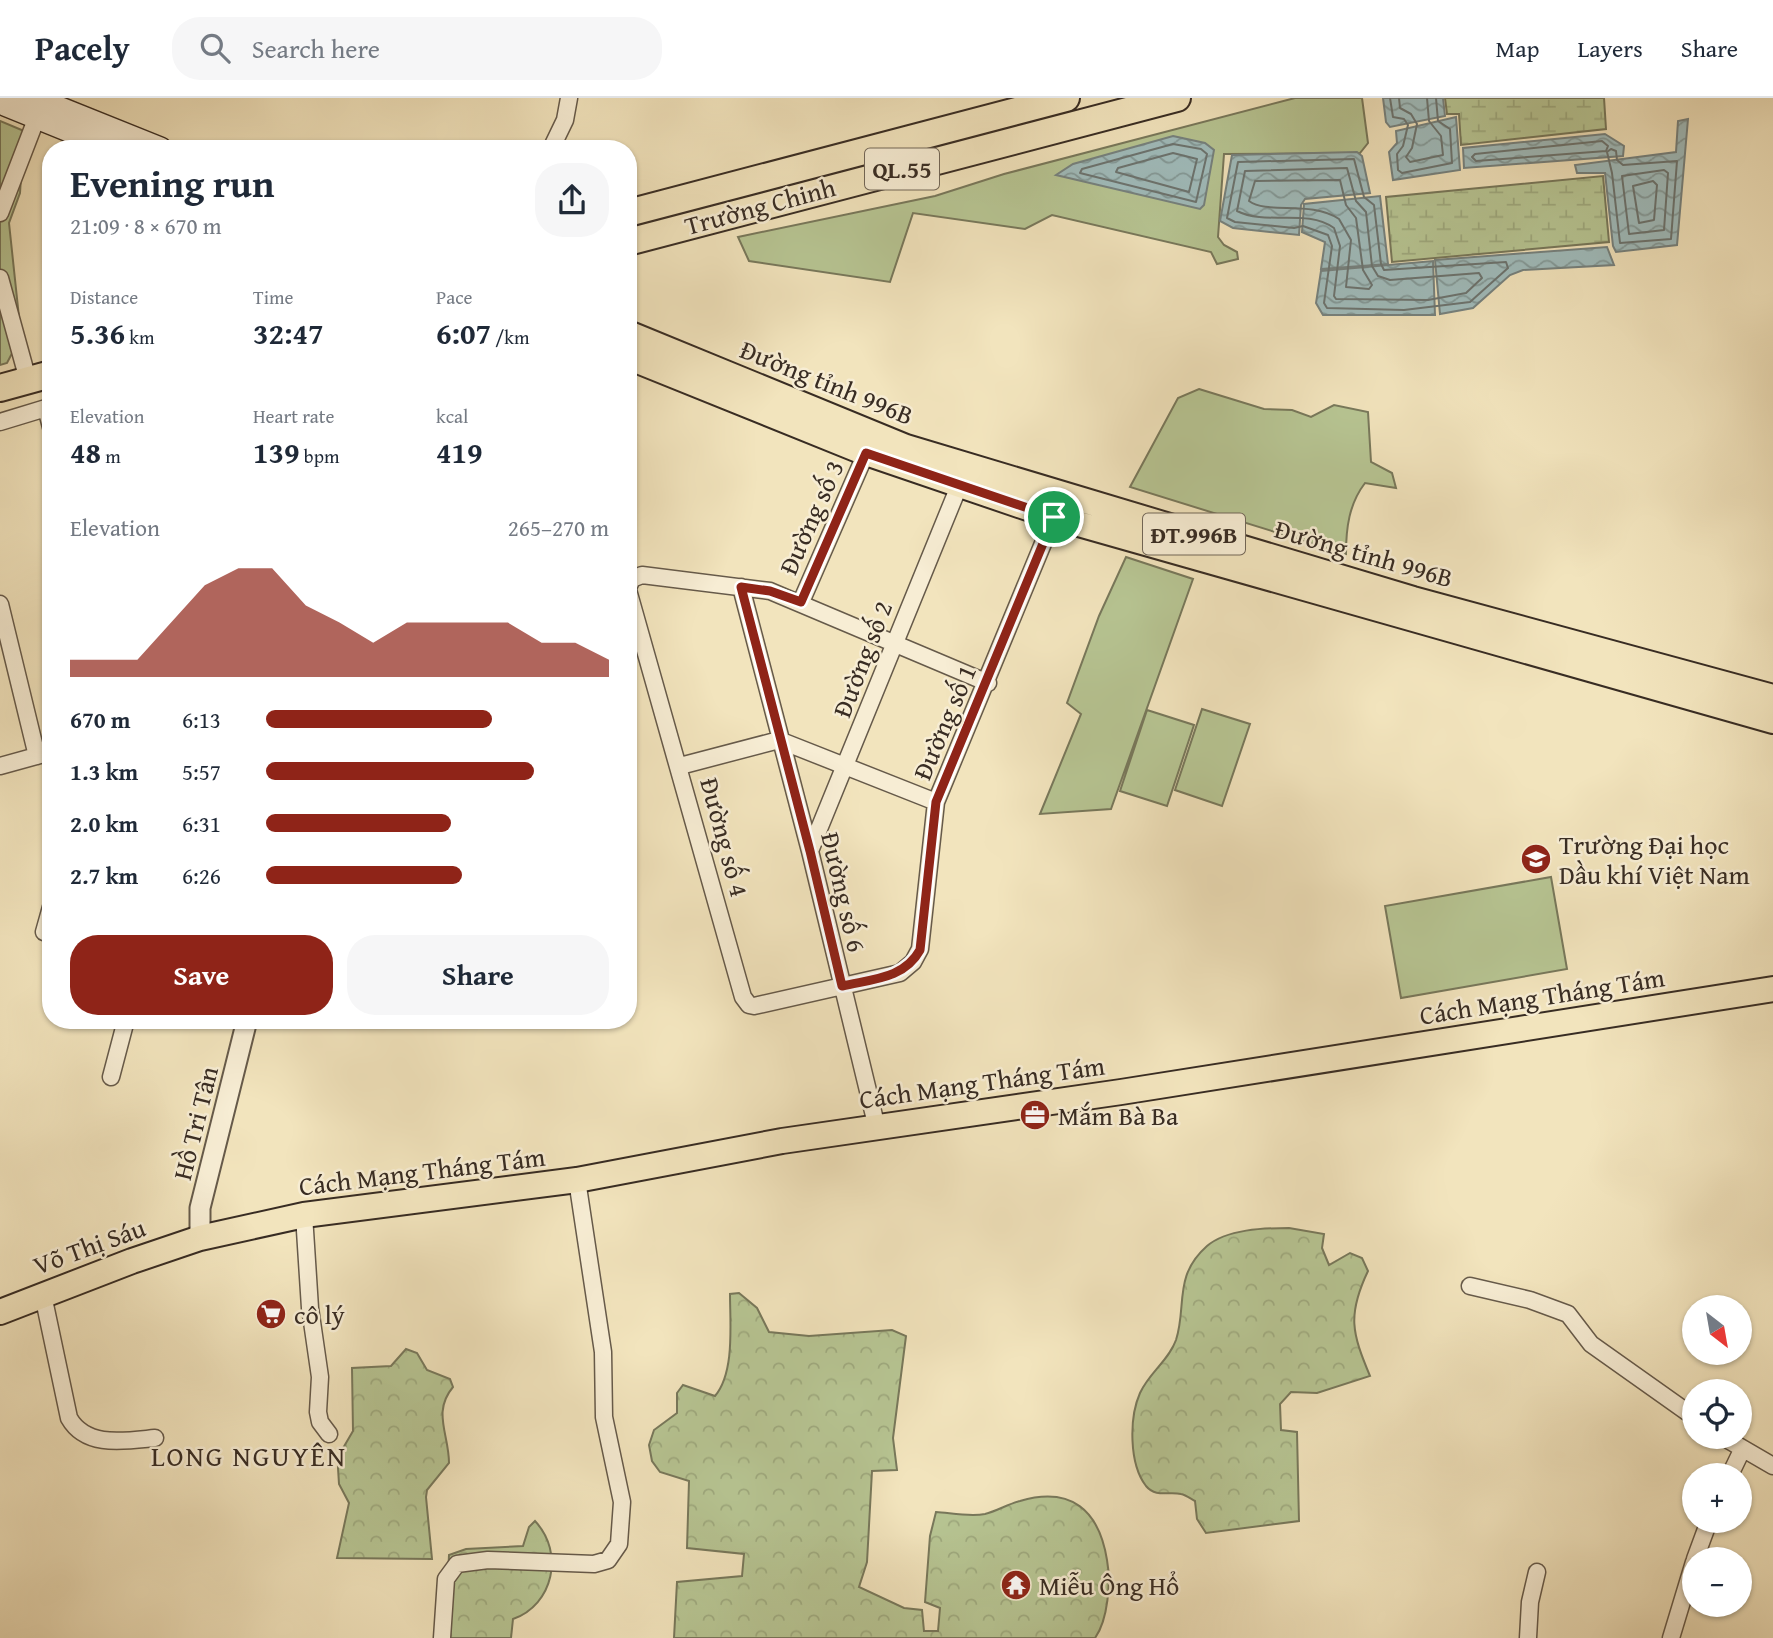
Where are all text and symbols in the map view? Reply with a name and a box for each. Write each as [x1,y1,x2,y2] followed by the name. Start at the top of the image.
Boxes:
[172,17,662,80] search box
[35,24,130,72] text: Pacely
[196,29,234,67] icon: search
[252,29,380,68] text: Search here
[1496,31,1539,66] text: Map
[1577,31,1643,66] text: Layers
[1681,31,1738,66] text: Share
[865,148,939,190] road number: QL.55
[70,155,274,211] text: Evening run
[535,163,609,237] button: share
[680,167,840,245] street label: Trường Chinh
[70,209,222,242] text: 21:09 · 8 × 670 m
[70,283,138,311] text: Distance
[253,283,293,311] text: Time
[436,283,473,311] text: Pace
[70,311,125,355] text: 5.36
[253,311,324,355] text: 32:47
[436,311,491,355] text: 6:07
[125,323,154,351] text: km
[491,323,529,351] text: /km
[735,330,919,434] street label: Đường tỉnh 996B
[70,402,144,430] text: Elevation
[253,402,334,430] text: Heart rate
[436,402,468,430] text: kcal
[70,430,101,474] text: 48
[253,430,300,474] text: 139
[436,430,483,474] text: 419
[101,442,121,470] text: m
[300,442,339,470] text: bpm
[768,453,854,581] street label: Đường số 3
[1024,487,1084,547] pin
[1035,498,1073,536] icon: arrive
[1270,509,1458,597] street label: Đường tỉnh 996B
[70,511,160,544] text: Elevation
[508,511,609,544] text: 265–270 m
[1143,514,1245,554] road number: ĐT.996B
[822,595,902,723] street label: Đường số 2
[902,658,986,786] street label: Đường số 1
[70,703,131,736] text: 670 m
[182,703,221,736] text: 6:13
[70,755,138,788] text: 1.3 km
[182,755,221,788] text: 5:57
[690,773,760,901] street label: Đường số 4
[70,807,138,840] text: 2.0 km
[182,807,221,840] text: 6:31
[1559,825,1750,894] place label: Trường Đại học Dầu khí Việt Nam
[811,828,877,956] street label: Đường số 6
[1519,842,1553,876] school or university icon: Trường Đại học Dầu khí Việt Nam
[70,859,138,892] text: 2.7 km
[182,859,221,892] text: 6:26
[70,935,333,1015] button: Save
[347,935,609,1015] button: Share
[1417,957,1667,1035] street label: Cách Mạng Tháng Tám
[857,1045,1107,1119] street label: Cách Mạng Tháng Tám
[162,1062,228,1184] street label: Hồ Tri Tân
[1058,1096,1179,1135] place label: Mắm Bà Ba
[1018,1098,1052,1132] office icon: Mắm Bà Ba
[297,1137,547,1205] street label: Cách Mạng Tháng Tám
[27,1208,151,1284] street label: Võ Thị Sáu
[294,1295,345,1334] place label: cô lý
[1682,1295,1752,1365] north arrow
[1682,1295,1752,1617] map controls
[254,1297,288,1331] supermarket icon: cô lý
[1682,1379,1752,1449] button: locate
[151,1435,347,1476] district label: LONG NGUYÊN
[1682,1463,1752,1533] button: +
[1682,1547,1752,1617] button: −
[1039,1566,1179,1605] place label: Miễu Ông Hổ
[999,1568,1033,1602] temple icon: Miễu Ông Hổ

